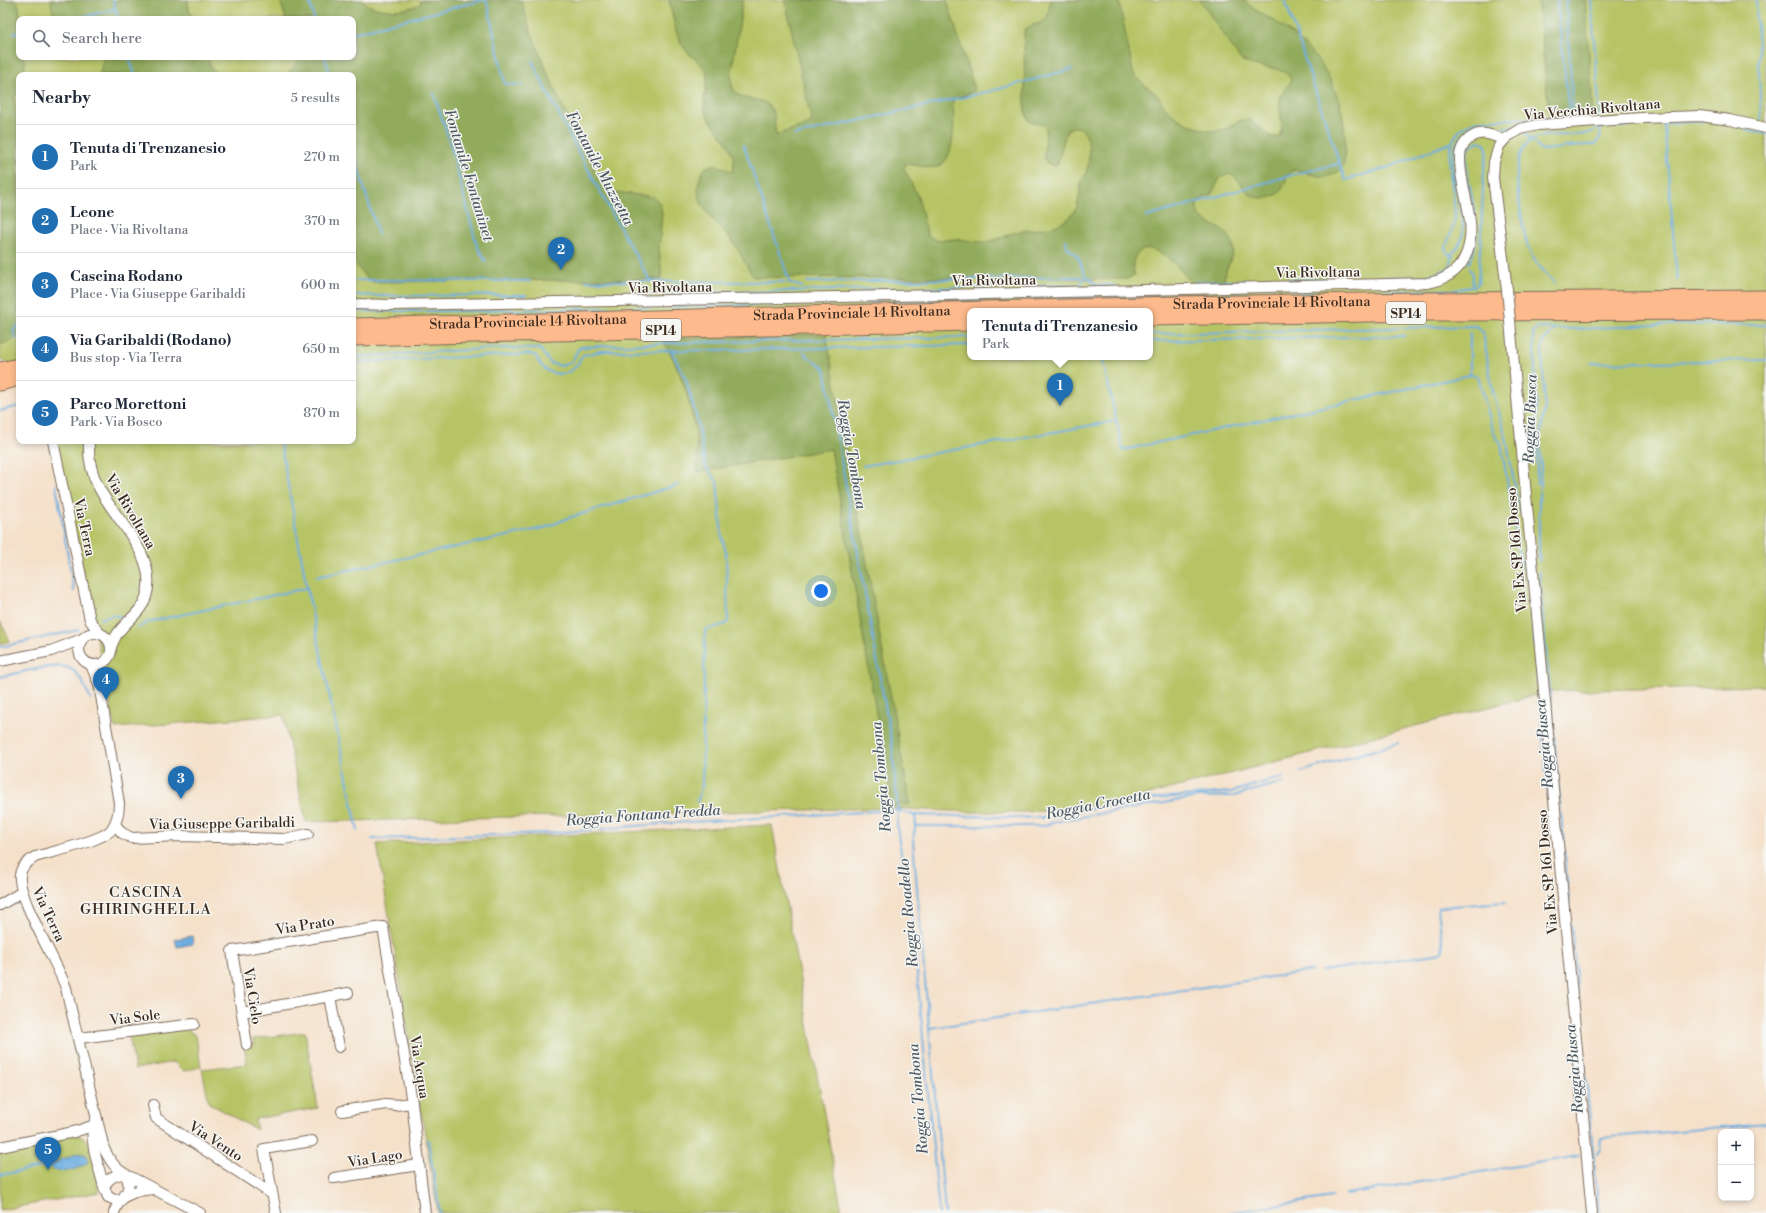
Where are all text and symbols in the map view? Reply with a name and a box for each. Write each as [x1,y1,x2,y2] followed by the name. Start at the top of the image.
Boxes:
[16,16,356,60] search box
[30,27,52,49] icon: search
[62,29,142,48] text: Search here
[32,87,91,109] text: Nearby
[291,90,340,106] text: 5 results
[1522,95,1662,125] street label: Via Vecchia Rivoltana
[439,107,498,245] water label: Fontanile Fontaninet
[561,108,638,229] water label: Fontanile Muzzetta
[70,139,226,158] text: Tenuta di Trenzanesio
[42,149,48,165] text: 1
[304,149,340,165] text: 270 m
[70,158,97,174] text: Park
[70,203,114,222] text: Leone
[41,213,49,229] text: 2
[304,213,340,229] text: 370 m
[70,222,188,238] text: Place · Via Rivoltana
[548,237,574,270] pin: 2
[1275,263,1361,283] street label: Via Rivoltana
[70,267,183,286] text: Cascina Rodano
[951,271,1037,291] street label: Via Rivoltana
[41,277,49,293] text: 3
[301,277,340,293] text: 600 m
[627,278,713,298] street label: Via Rivoltana
[70,286,246,302] text: Place · Via Giuseppe Garibaldi
[1173,293,1371,314] street label: Strada Provinciale 14 Rivoltana
[753,302,952,325] street label: Strada Provinciale 14 Rivoltana
[1386,302,1426,324] road number: SP14
[967,308,1153,360] popup
[429,311,628,334] street label: Strada Provinciale 14 Rivoltana
[982,317,1138,336] text: Tenuta di Trenzanesio
[641,319,681,341] road number: SP14
[70,331,231,350] text: Via Garibaldi (Rodano)
[982,336,1009,352] text: Park
[41,341,49,357] text: 4
[302,341,340,357] text: 650 m
[70,350,182,366] text: Bus stop · Via Terra
[1047,373,1073,406] pin: 1
[1519,373,1542,465] water label: Roggia Busca
[70,395,186,414] text: Parco Morettoni
[832,397,871,511] water label: Roggia Tombona
[41,405,49,421] text: 5
[303,405,340,421] text: 870 m
[70,414,163,430] text: Park · Via Bosco
[100,470,160,553] street label: Via Rivoltana
[1503,487,1532,614] street label: Via Ex SP 161 Dosso
[69,496,99,559] street label: Via Terra
[811,581,831,601] your location
[93,667,119,700] pin: 4
[1531,698,1558,790] water label: Roggia Busca
[867,720,896,834] water label: Roggia Tombona
[168,766,194,799] pin: 3
[1043,785,1153,824] water label: Roggia Crocetta
[564,801,722,830] water label: Roggia Fontana Fredda
[1534,809,1563,936] street label: Via Ex SP 161 Dosso
[148,814,296,834] street label: Via Giuseppe Garibaldi
[894,857,923,969] water label: Roggia Roadello
[27,883,69,946] street label: Via Terra
[80,883,212,919] district label: CASCINA GHIRINGHELLA
[274,912,336,940] street label: Via Prato
[238,966,265,1026] street label: Via Cielo
[108,1006,161,1030] street label: Via Sole
[1561,1023,1588,1115] water label: Roggia Busca
[405,1033,433,1101] street label: Via Acqua
[904,1042,933,1156] water label: Roggia Tombona
[184,1117,246,1166] street label: Via Vento
[1718,1129,1754,1201] map controls
[1718,1129,1754,1165] button: +
[35,1137,61,1170] pin: 5
[345,1146,404,1172] street label: Via Lago
[1718,1165,1754,1201] button: −

